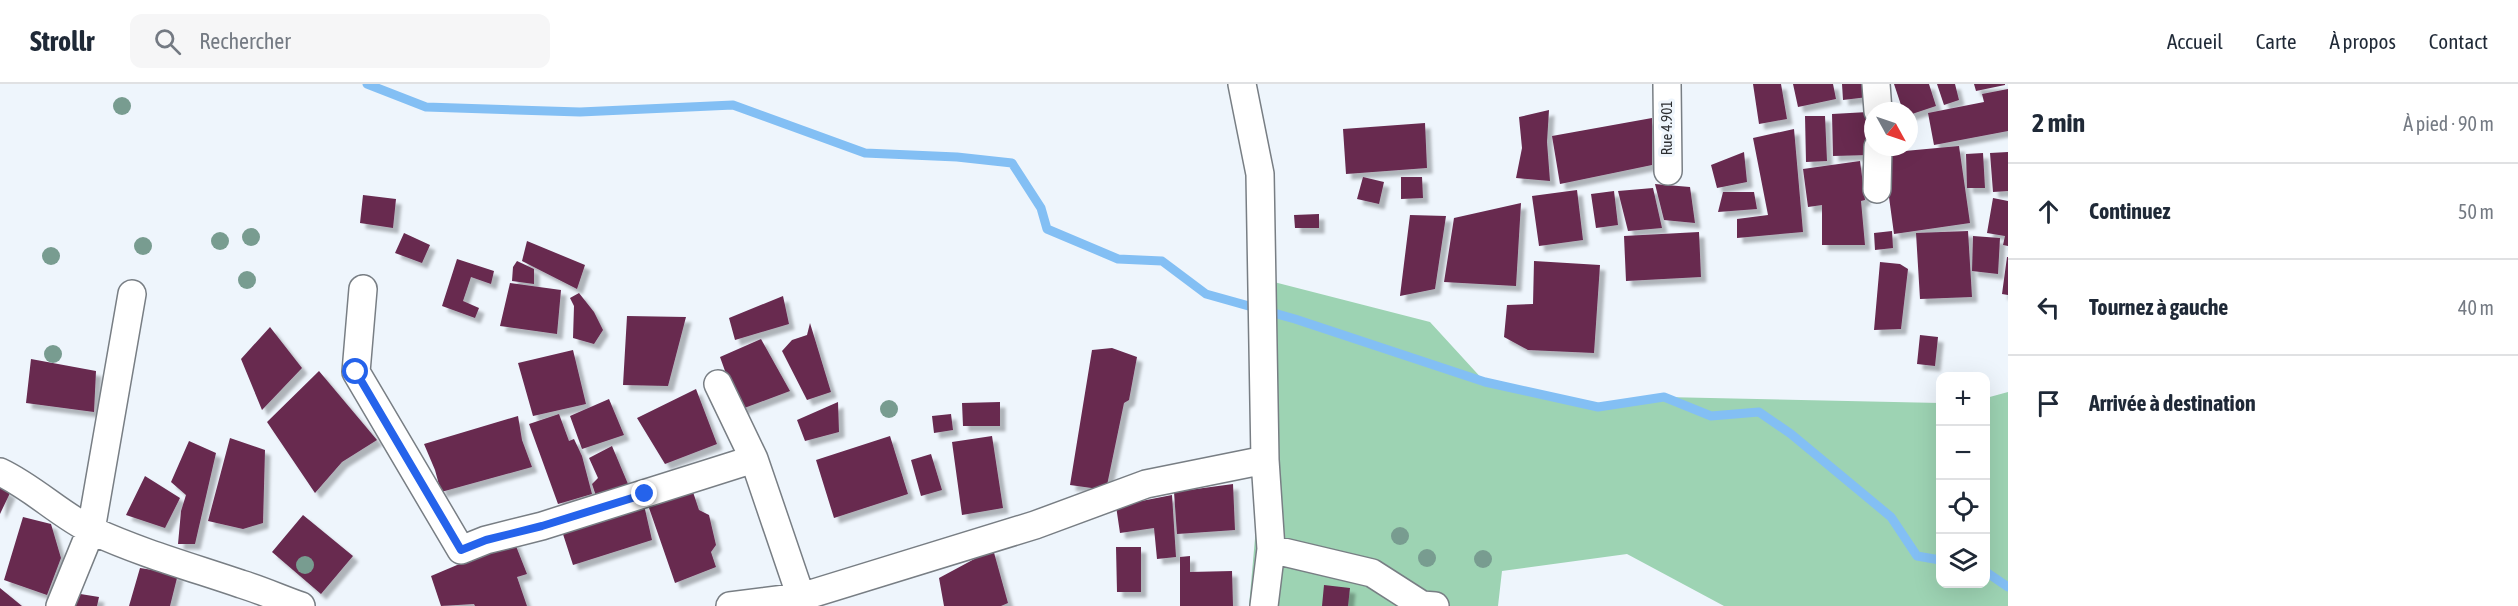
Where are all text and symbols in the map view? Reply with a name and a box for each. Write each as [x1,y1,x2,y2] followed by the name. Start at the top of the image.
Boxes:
[130,14,550,68] search box
[30,25,94,57] text: Strollr
[151,25,184,58] icon: search
[199,28,291,54] text: Rechercher
[2167,29,2223,53] text: Accueil
[2256,29,2296,53] text: Carte
[2329,29,2396,53] text: À propos
[2429,29,2488,53] text: Contact
[1658,101,1675,155] street label: Rue 4.901
[1864,102,1918,156] north arrow
[2032,108,2085,138] text: 2 min
[2403,112,2494,135] text: À pied · 90 m
[2032,195,2065,228] icon: ahead
[2089,198,2171,224] text: Continuez
[2458,200,2494,223] text: 50 m
[2032,291,2065,324] icon: left
[2089,294,2228,320] text: Tournez à gauche
[2458,296,2494,319] text: 40 m
[342,358,368,384] route start
[1936,372,1990,588] map controls
[1936,372,1990,426] button: +
[2032,387,2065,420] icon: arrive
[2089,390,2256,416] text: Arrivée à destination
[1936,426,1990,480] button: −
[631,480,657,506] route end
[1936,480,1990,534] button: locate
[1936,534,1990,588] button: layers

